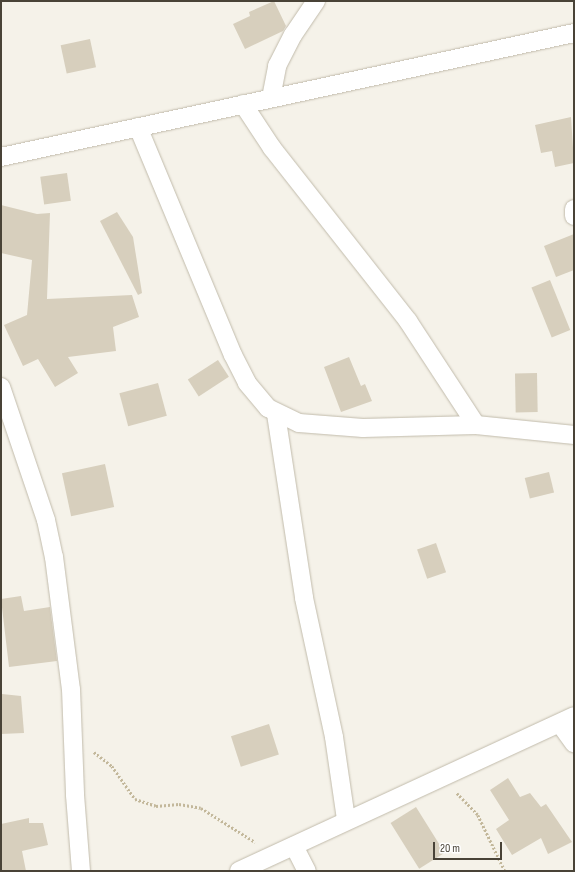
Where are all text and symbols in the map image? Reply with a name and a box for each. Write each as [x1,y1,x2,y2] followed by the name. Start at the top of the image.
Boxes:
[435,834,504,860] scale bar
[440,841,460,856] text: 20 m

